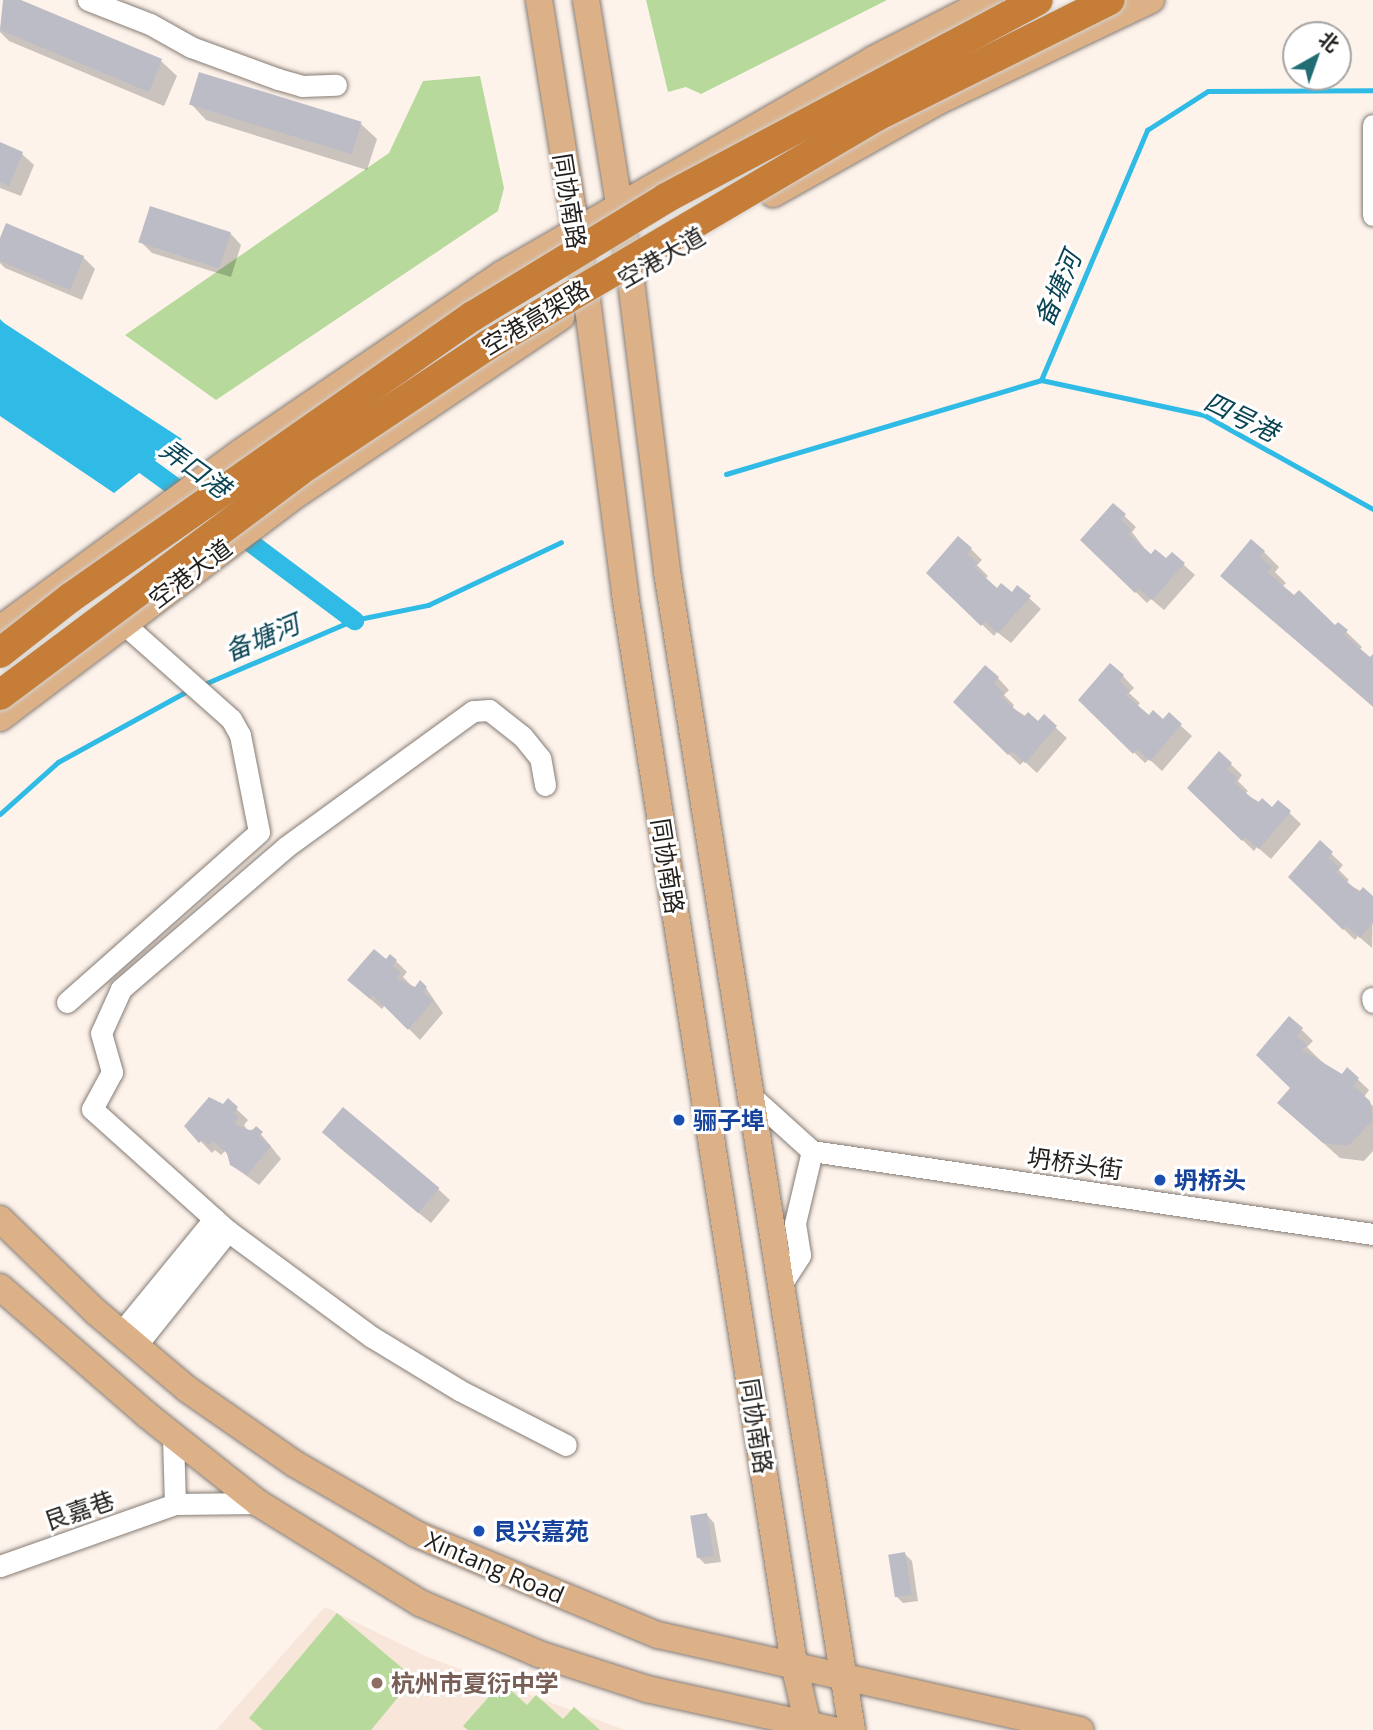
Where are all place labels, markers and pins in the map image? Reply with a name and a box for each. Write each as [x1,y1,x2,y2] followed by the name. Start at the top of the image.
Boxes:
[693,1106,765,1134] place label: 骊子埠
[671,1112,687,1128] marker: 骊子埠
[1174,1166,1246,1194] place label: 坍桥头
[1152,1172,1168,1188] marker: 坍桥头
[493,1517,589,1545] place label: 艮兴嘉苑
[471,1523,487,1539] marker: 艮兴嘉苑
[391,1669,559,1697] place label: 杭州市夏衍中学
[369,1675,385,1691] marker: 杭州市夏衍中学

